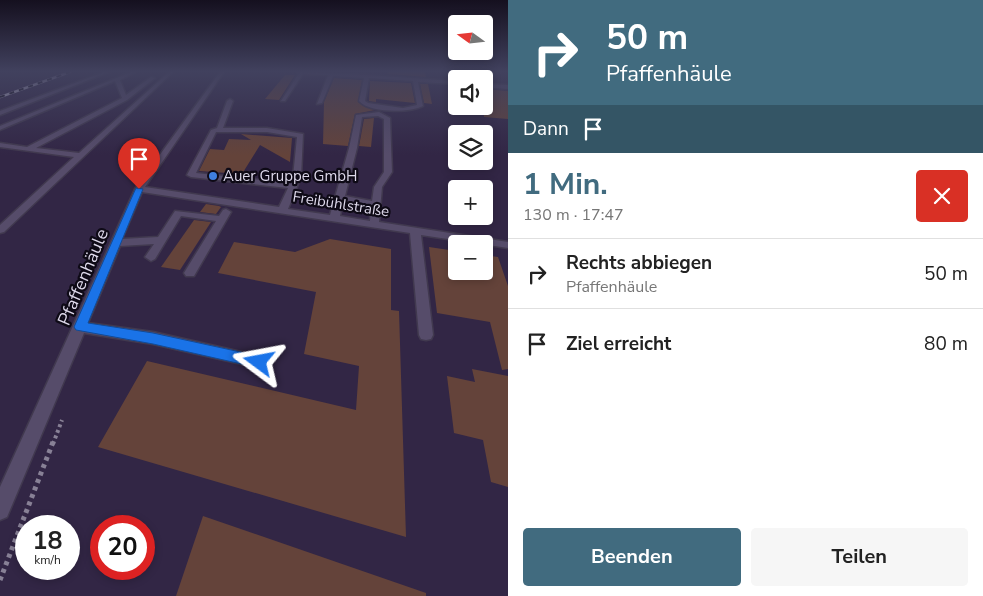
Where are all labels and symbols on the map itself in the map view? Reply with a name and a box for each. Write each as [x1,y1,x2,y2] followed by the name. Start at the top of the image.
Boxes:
[448,15,492,60] north arrow
[118,138,160,189] pin
[223,166,357,186] place label: Auer Gruppe GmbH
[207,170,219,182] marker: Auer Gruppe GmbH
[291,186,391,222] street label: Freibühlstraße
[52,225,114,329] street label: Pfaffenhäule
[232,335,284,387] position arrow
[90,515,155,580] speed limit sign: 20

